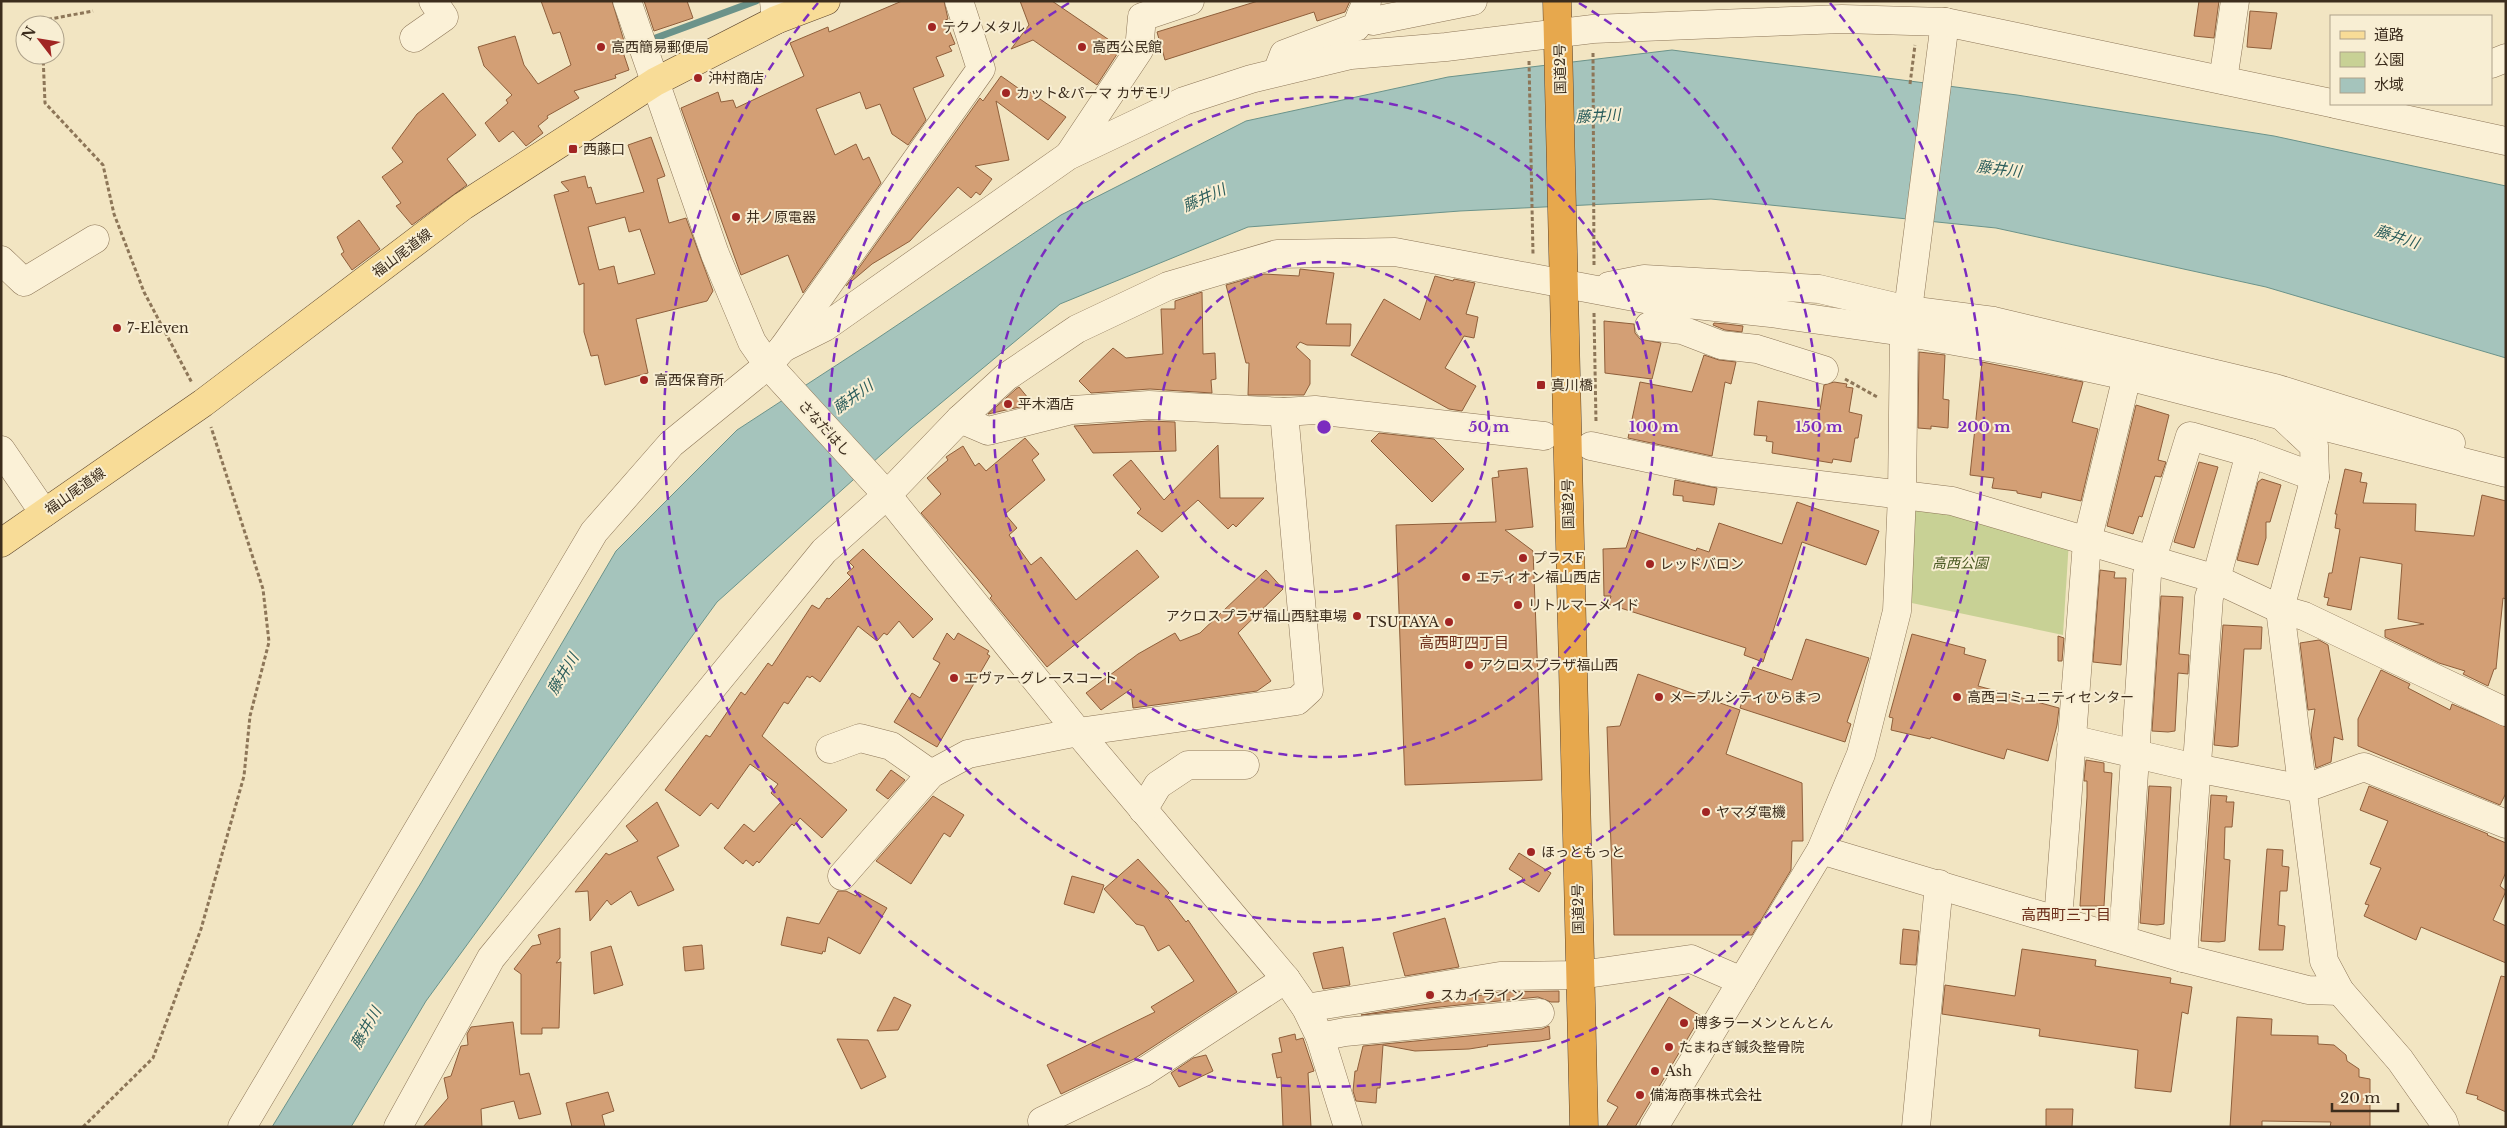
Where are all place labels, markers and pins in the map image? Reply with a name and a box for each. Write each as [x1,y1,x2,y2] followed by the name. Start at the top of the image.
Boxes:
[942,18,1025,36] place label: テクノメタル
[926,21,938,33] marker: テクノメタル
[611,38,709,56] place label: 高西簡易郵便局
[1092,38,1162,56] place label: 高西公民館
[595,41,607,53] marker: 高西簡易郵便局
[1076,41,1088,53] marker: 高西公民館
[708,69,764,87] place label: 沖村商店
[692,72,704,84] marker: 沖村商店
[1016,84,1172,102] place label: カット&パーマ カザモリ
[1000,87,1012,99] marker: カット&パーマ カザモリ
[583,140,625,158] place label: 西藤口
[567,143,579,155] marker: 西藤口
[746,208,816,226] place label: 井ノ原電器
[730,211,742,223] marker: 井ノ原電器
[127,319,189,337] place label: 7-Eleven
[111,322,123,334] marker: 7-Eleven
[654,371,724,389] place label: 高西保育所
[638,374,650,386] marker: 高西保育所
[1551,376,1593,394] place label: 真川橋
[1535,379,1547,391] marker: 真川橋
[1018,395,1074,413] place label: 平木酒店
[1002,398,1014,410] marker: 平木酒店
[1315,418,1333,436] centre of rings
[1533,549,1585,567] place label: プラスF
[1517,552,1529,564] marker: プラスF
[1660,555,1744,573] place label: レッドバロン
[1644,558,1656,570] marker: レッドバロン
[1476,568,1601,586] place label: エディオン福山西店
[1460,571,1472,583] marker: エディオン福山西店
[1528,596,1639,614] place label: リトルマーメイド
[1512,599,1524,611] marker: リトルマーメイド
[1166,607,1347,625] place label: アクロスプラザ福山西駐車場
[1351,610,1363,622] marker: アクロスプラザ福山西駐車場
[1367,613,1439,631] place label: TSUTAYA
[1443,616,1455,628] marker: TSUTAYA
[1479,656,1618,674] place label: アクロスプラザ福山西
[1463,659,1475,671] marker: アクロスプラザ福山西
[964,669,1117,687] place label: エヴァーグレースコート
[948,672,960,684] marker: エヴァーグレースコート
[1669,688,1821,706] place label: メープルシティひらまつ
[1967,688,2134,706] place label: 高西コミュニティセンター
[1653,691,1665,703] marker: メープルシティひらまつ
[1951,691,1963,703] marker: 高西コミュニティセンター
[1716,803,1786,821] place label: ヤマダ電機
[1700,806,1712,818] marker: ヤマダ電機
[1541,843,1625,861] place label: ほっともっと
[1525,846,1537,858] marker: ほっともっと
[1440,986,1524,1004] place label: スカイライン
[1424,989,1436,1001] marker: スカイライン
[1694,1014,1833,1032] place label: 博多ラーメンとんとん
[1678,1017,1690,1029] marker: 博多ラーメンとんとん
[1679,1038,1805,1056] place label: たまねぎ鍼灸整骨院
[1663,1041,1675,1053] marker: たまねぎ鍼灸整骨院
[1664,1062,1692,1080] place label: Ash
[1649,1065,1661,1077] marker: Ash
[1650,1086,1762,1104] place label: 備海商事株式会社
[1634,1089,1646,1101] marker: 備海商事株式会社

